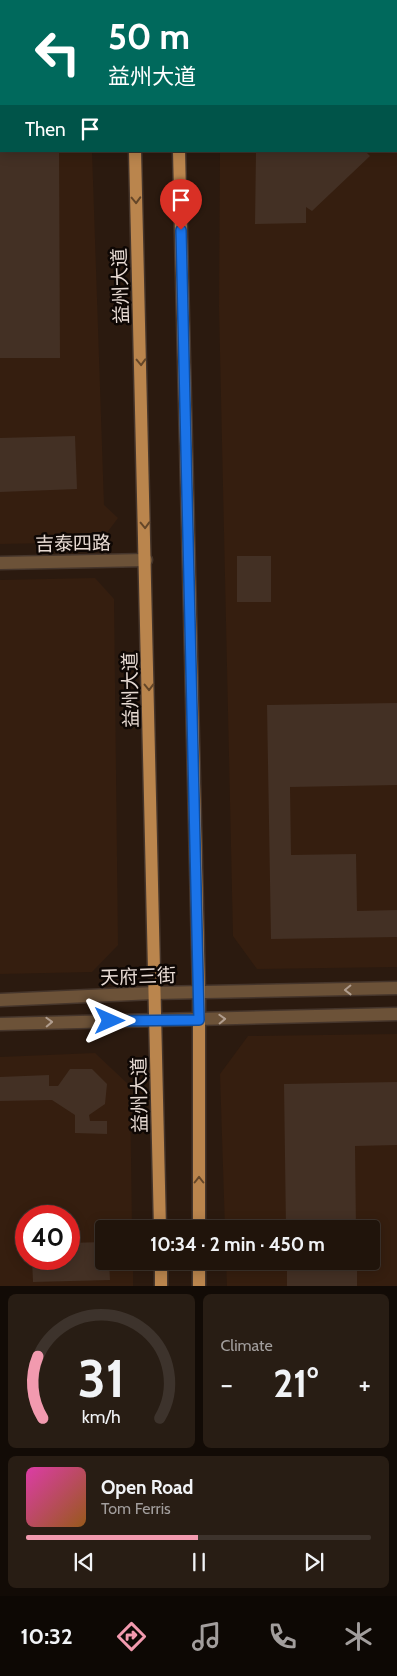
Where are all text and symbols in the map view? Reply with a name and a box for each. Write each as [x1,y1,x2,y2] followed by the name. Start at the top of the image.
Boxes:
[108,15,190,58] text: 50 m
[25,20,90,85] icon: left
[108,63,196,90] text: 益州大道
[76,115,104,143] icon: arrive
[25,118,66,141] text: Then
[160,179,202,230] pin
[167,186,195,214] icon: arrive
[131,196,142,204] one-way arrow
[108,248,133,324] street label: 益州大道
[136,359,146,367] one-way arrow
[140,521,151,529] one-way arrow
[35,531,111,556] street label: 吉泰四路
[118,652,143,728] street label: 益州大道
[144,684,154,692] one-way arrow
[100,964,176,989] street label: 天府三街
[344,984,352,995] one-way arrow
[83,994,135,1046] position arrow
[219,1014,227,1024] one-way arrow
[45,1017,53,1028] one-way arrow
[127,1057,152,1133] street label: 益州大道
[194,1176,204,1184] one-way arrow
[15,1205,80,1270] speed limit sign: 40
[150,1233,325,1256] text: 10:34 · 2 min · 450 m
[221,1336,273,1355] text: Climate
[78,1347,125,1410] text: 31
[273,1360,318,1407] text: 21°
[221,1367,233,1401] text: −
[359,1367,371,1401] text: +
[82,1406,121,1427] text: km/h
[101,1476,193,1499] text: Open Road
[101,1499,171,1518] text: Tom Ferris
[70,1548,98,1576] icon: previous
[185,1548,213,1576] icon: pause
[300,1548,328,1576] icon: next
[114,1619,149,1654] icon: directions
[189,1619,224,1654] icon: music
[265,1619,300,1654] icon: phone
[341,1619,376,1654] icon: climate
[20,1623,73,1650] text: 10:32

